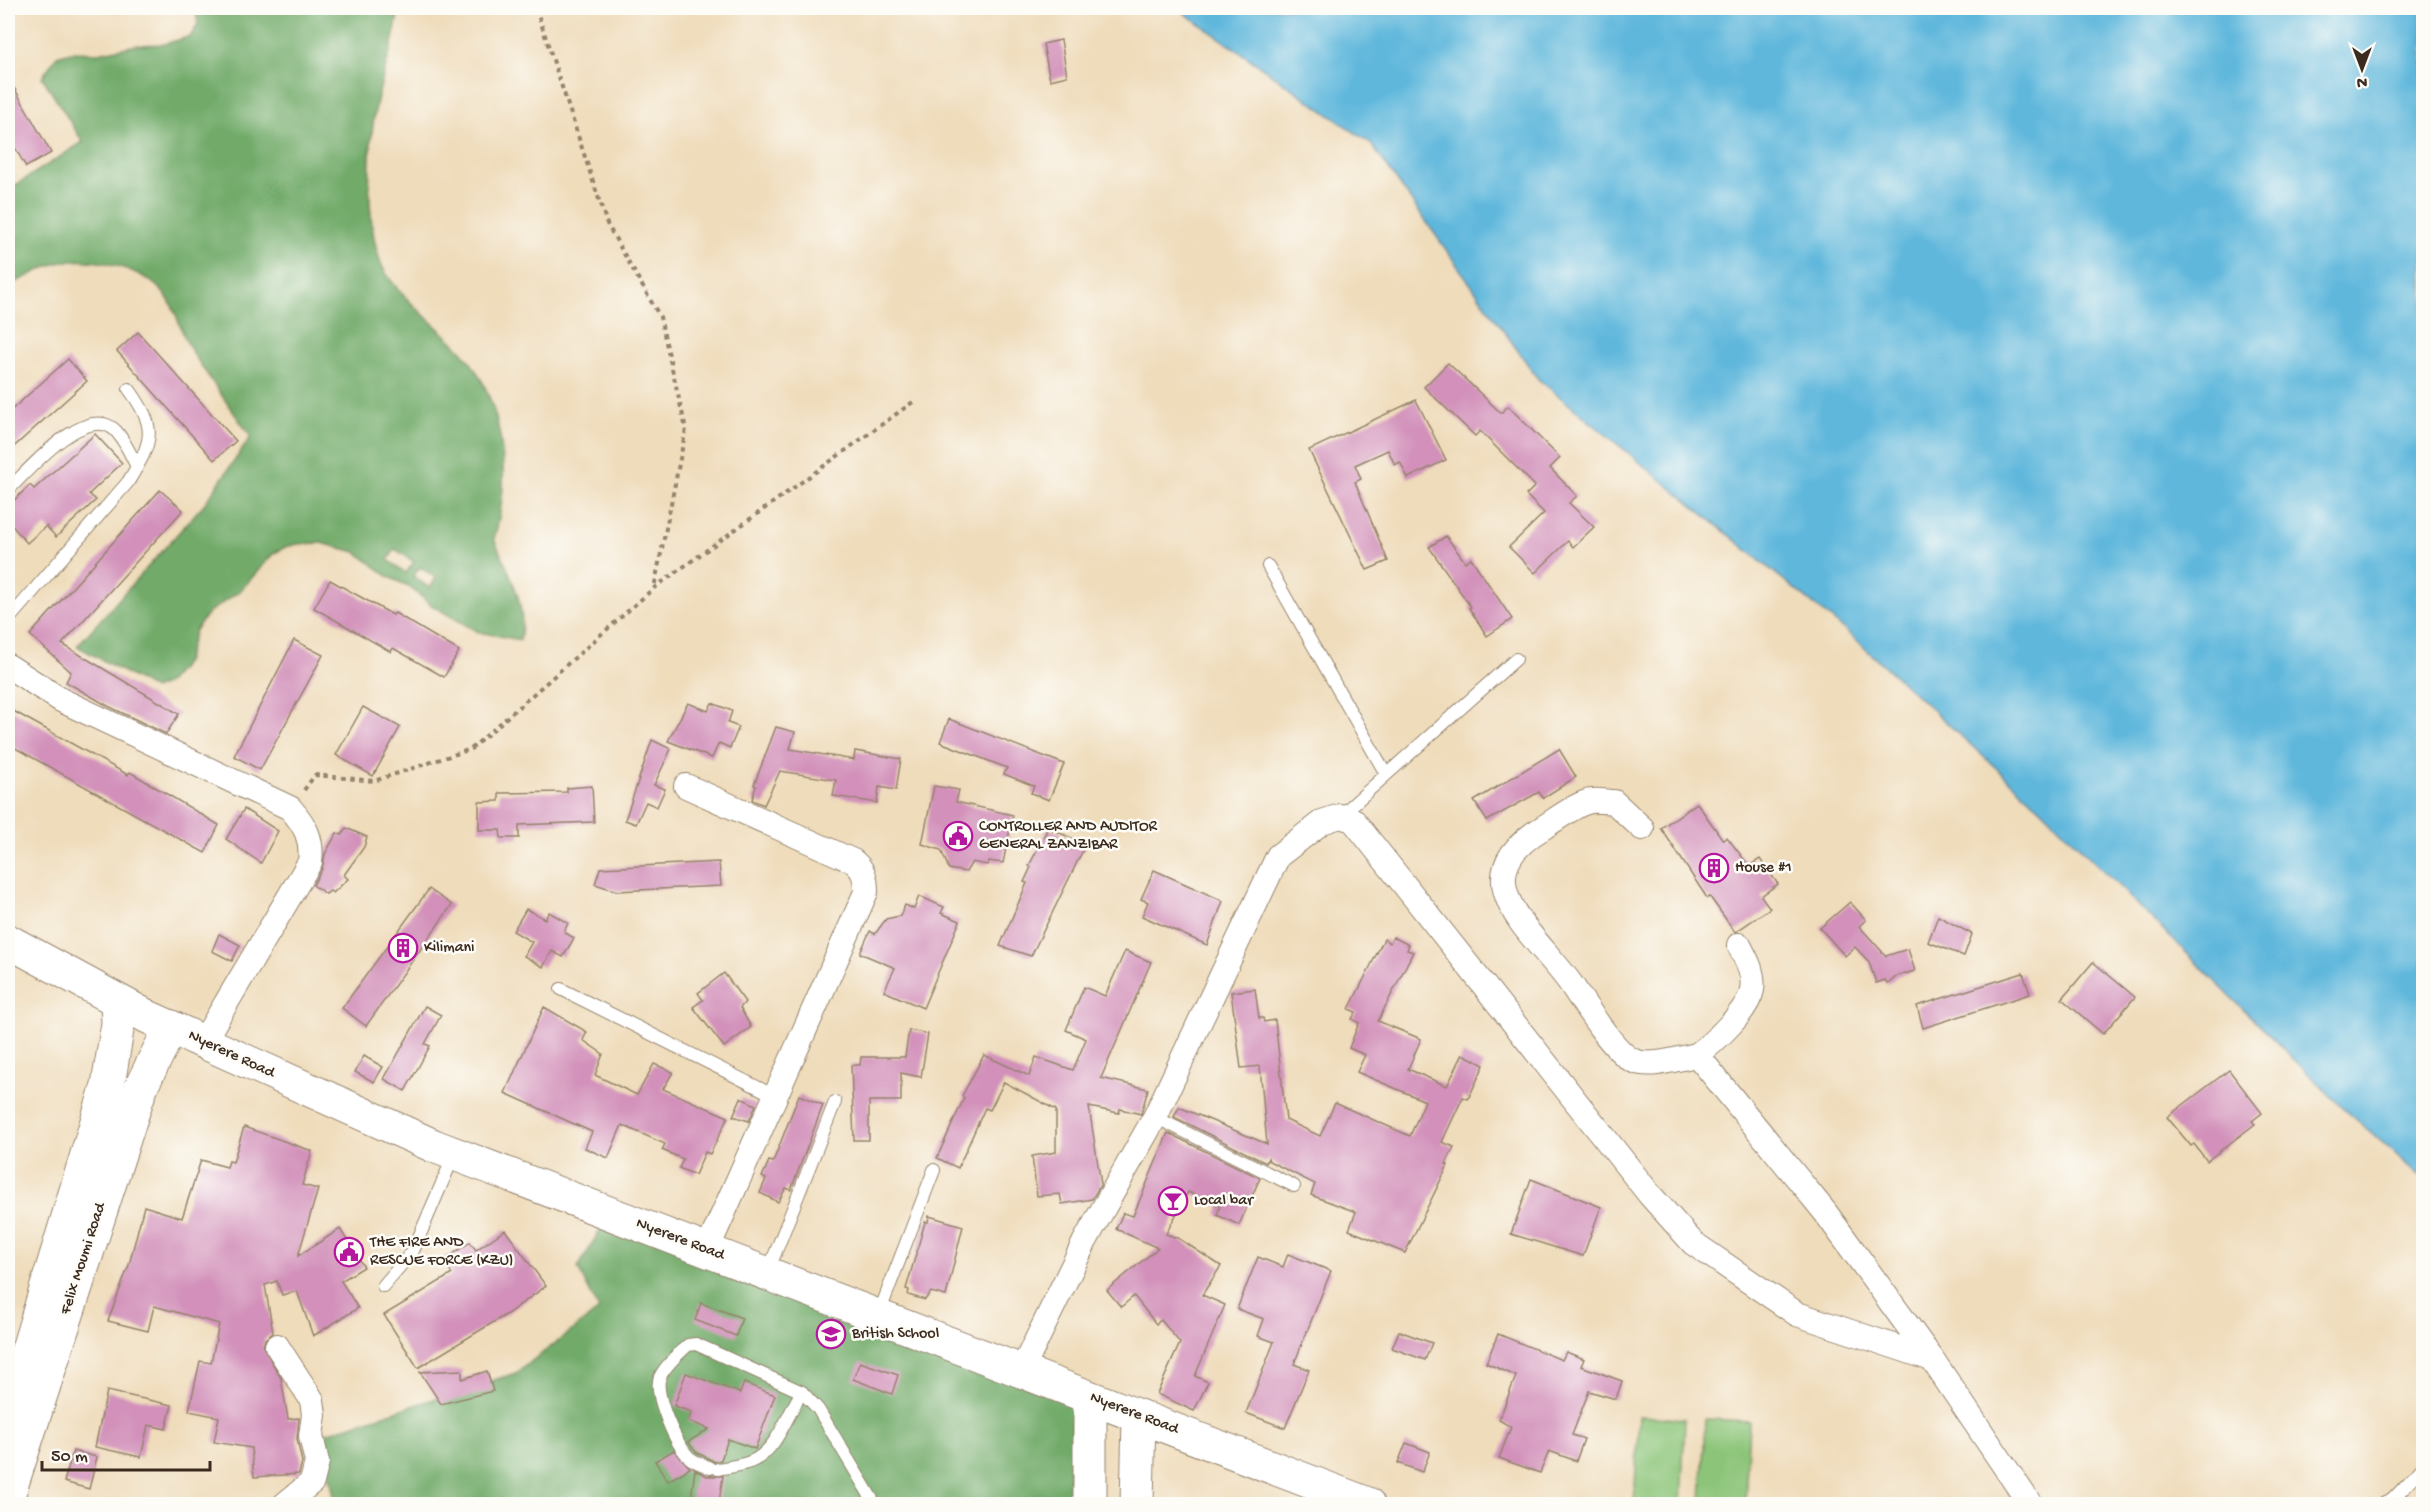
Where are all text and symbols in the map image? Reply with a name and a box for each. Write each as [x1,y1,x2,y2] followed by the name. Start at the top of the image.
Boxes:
[2332,39,2392,99] north arrow
[2356,71,2367,90] text: N
[979,818,1158,855] place label: CONTROLLER AND AUDITOR GENERAL ZANZIBAR
[942,820,974,852] public building icon: CONTROLLER AND AUDITOR GENERAL ZANZIBAR
[1698,852,1730,884] building icon: House #1
[1735,859,1792,878] place label: House #1
[387,932,419,964] building icon: Kilimani
[424,939,475,958] place label: Kilimani
[185,1027,279,1084] street label: Nyerere Road
[1157,1185,1189,1217] bar icon: Local bar
[1194,1192,1254,1211] place label: Local bar
[57,1199,111,1318] street label: Felix Moumi Road
[633,1214,728,1266] street label: Nyerere Road
[369,1234,514,1271] place label: THE FIRE AND RESCUE FORCE (KZU)
[333,1236,365,1268] public building icon: THE FIRE AND RESCUE FORCE (KZU)
[815,1318,847,1350] school or university icon: British School
[851,1325,939,1344] place label: British School
[1087,1388,1182,1440] street label: Nyerere Road
[42,1434,210,1472] scale bar
[51,1447,88,1468] text: 50 m

